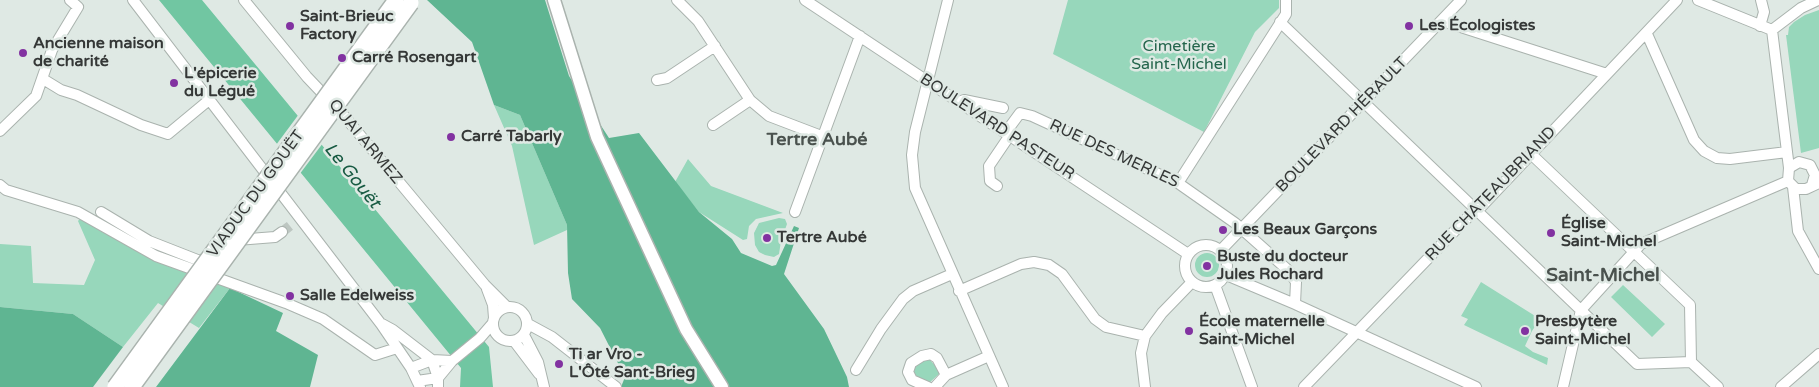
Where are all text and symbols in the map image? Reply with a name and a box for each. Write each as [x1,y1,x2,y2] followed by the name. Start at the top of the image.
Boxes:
[300,7,393,45] place label: Saint-Brieuc Factory
[1419,16,1535,36] place label: Les Écologistes
[284,20,296,32] marker: Saint-Brieuc Factory
[1403,20,1415,32] marker: Les Écologistes
[33,34,164,72] place label: Ancienne maison de charité
[1131,37,1227,75] park label: Cimetière Saint-Michel
[17,47,29,59] marker: Ancienne maison de charité
[352,48,476,68] place label: Carré Rosengart
[336,52,348,64] marker: Carré Rosengart
[1272,53,1412,197] street label: BOULEVARD HÉRAULT
[184,64,257,102] place label: L'épicerie du Légué
[916,70,1078,184] street label: BOULEVARD PASTEUR
[168,77,180,89] marker: L'épicerie du Légué
[324,96,406,188] street label: QUAI ARMEZ
[1046,116,1182,192] street label: RUE DES MERLES
[1422,123,1560,265] street label: RUE CHATEAUBRIAND
[203,127,309,261] street label: VIADUC DU GOUËT
[461,127,562,147] place label: Carré Tabarly
[767,129,867,151] district label: Tertre Aubé
[445,131,457,143] marker: Carré Tabarly
[319,139,385,213] water label: Le Gouët
[1561,214,1657,252] place label: Église Saint-Michel
[1233,220,1377,240] place label: Les Beaux Garçons
[1217,224,1229,236] marker: Les Beaux Garçons
[1545,227,1557,239] marker: Église Saint-Michel
[777,228,867,248] place label: Tertre Aubé
[761,232,773,244] marker: Tertre Aubé
[1217,247,1348,285] place label: Buste du docteur Jules Rochard
[1201,260,1213,272] marker: Buste du docteur Jules Rochard
[1546,265,1660,287] district label: Saint-Michel
[300,286,414,306] place label: Salle Edelweiss
[284,290,296,302] marker: Salle Edelweiss
[1199,312,1325,350] place label: École maternelle Saint-Michel
[1535,312,1631,350] place label: Presbytère Saint-Michel
[1183,325,1195,337] marker: École maternelle Saint-Michel
[1519,325,1531,337] marker: Presbytère Saint-Michel
[569,345,695,383] place label: Ti ar Vro - L'Ôté Sant-Brieg
[553,358,565,370] marker: Ti ar Vro - L'Ôté Sant-Brieg

